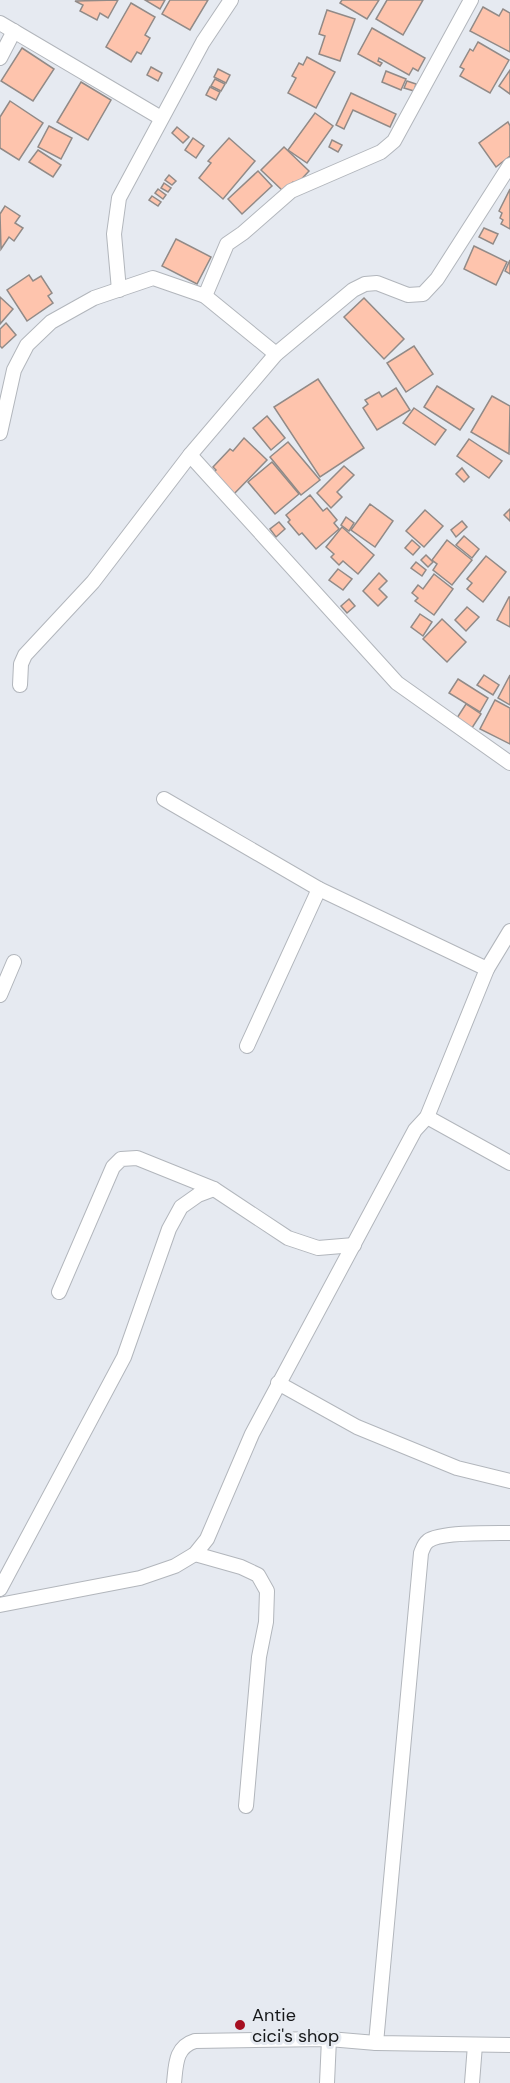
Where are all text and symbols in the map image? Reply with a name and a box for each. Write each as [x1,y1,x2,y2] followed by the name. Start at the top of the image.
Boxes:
[252,2003,339,2048] place label: Antie cici's shop
[233,2018,247,2032] marker: Antie cici's shop

